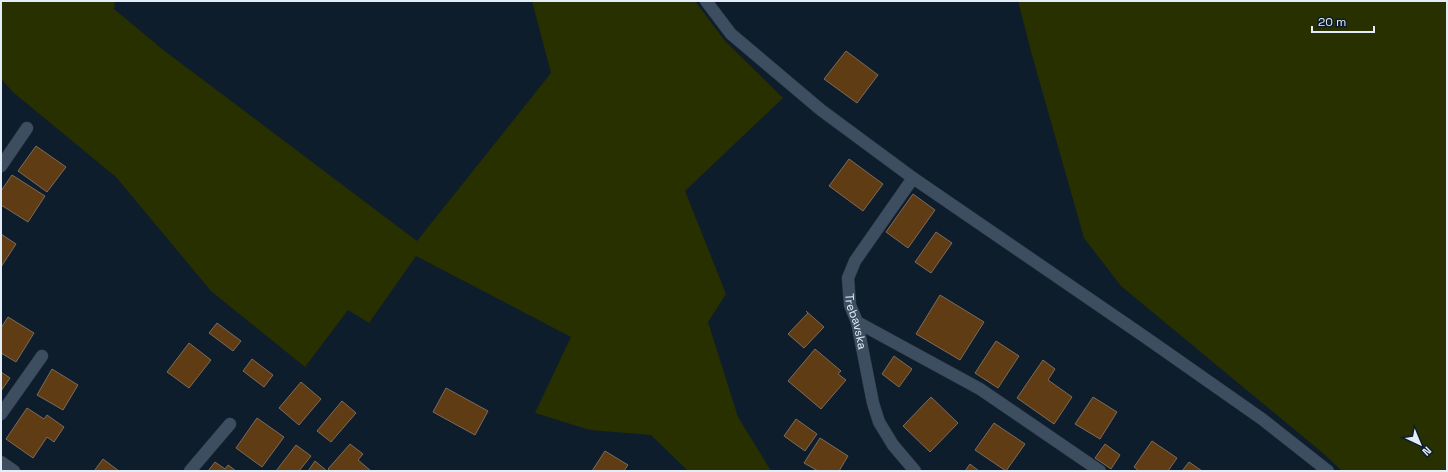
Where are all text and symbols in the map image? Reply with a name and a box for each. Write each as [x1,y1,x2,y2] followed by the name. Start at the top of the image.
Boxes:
[1312,8,1374,34] scale bar
[1318,14,1346,30] text: 20 m
[841,293,870,351] street label: Trebavska
[1400,424,1440,464] north arrow
[1419,444,1434,459] text: N

